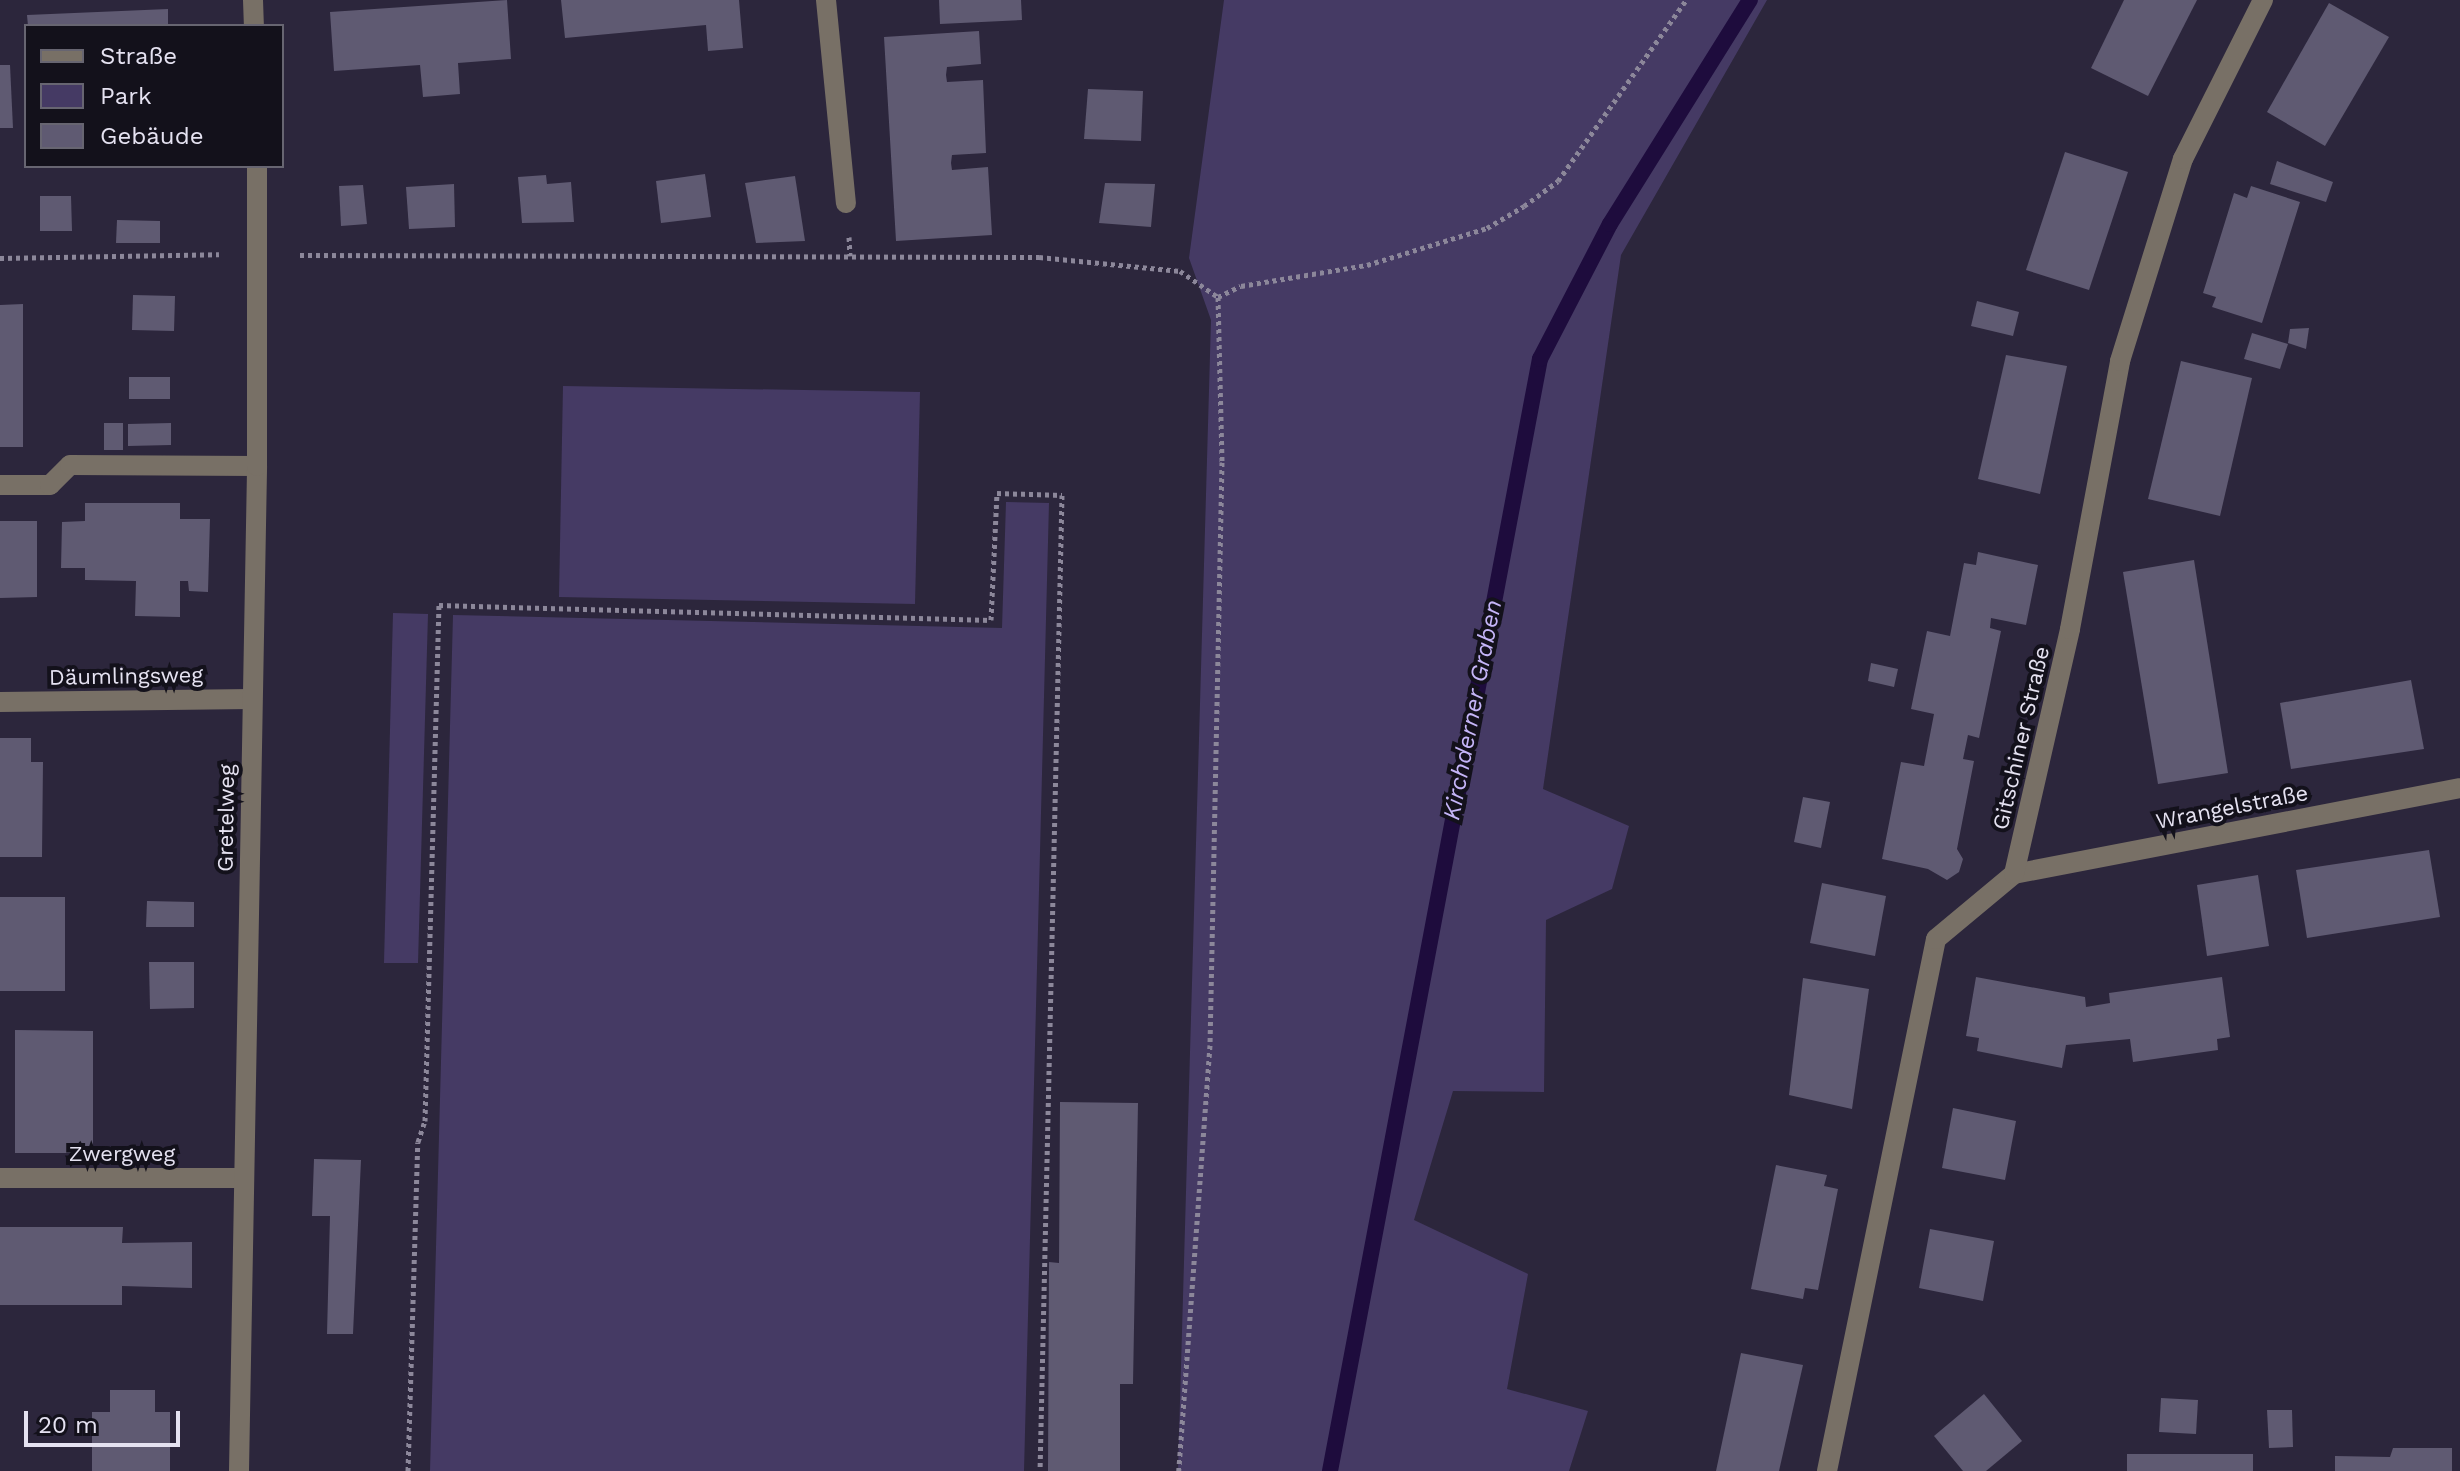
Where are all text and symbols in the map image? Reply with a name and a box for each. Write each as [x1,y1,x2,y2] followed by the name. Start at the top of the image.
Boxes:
[24,24,284,168] legend
[100,42,177,70] text: Straße
[100,82,152,110] text: Park
[100,122,204,150] text: Gebäude
[1437,597,1509,823] water label: Kirchderner Graben
[1987,643,2055,833] street label: Gitschiner Straße
[49,661,203,691] street label: Däumlingsweg
[212,764,240,872] street label: Gretelweg
[2154,779,2310,835] street label: Wrangelstraße
[69,1141,175,1167] street label: Zwergweg
[28,1395,184,1445] scale bar
[38,1411,98,1439] text: 20 m

